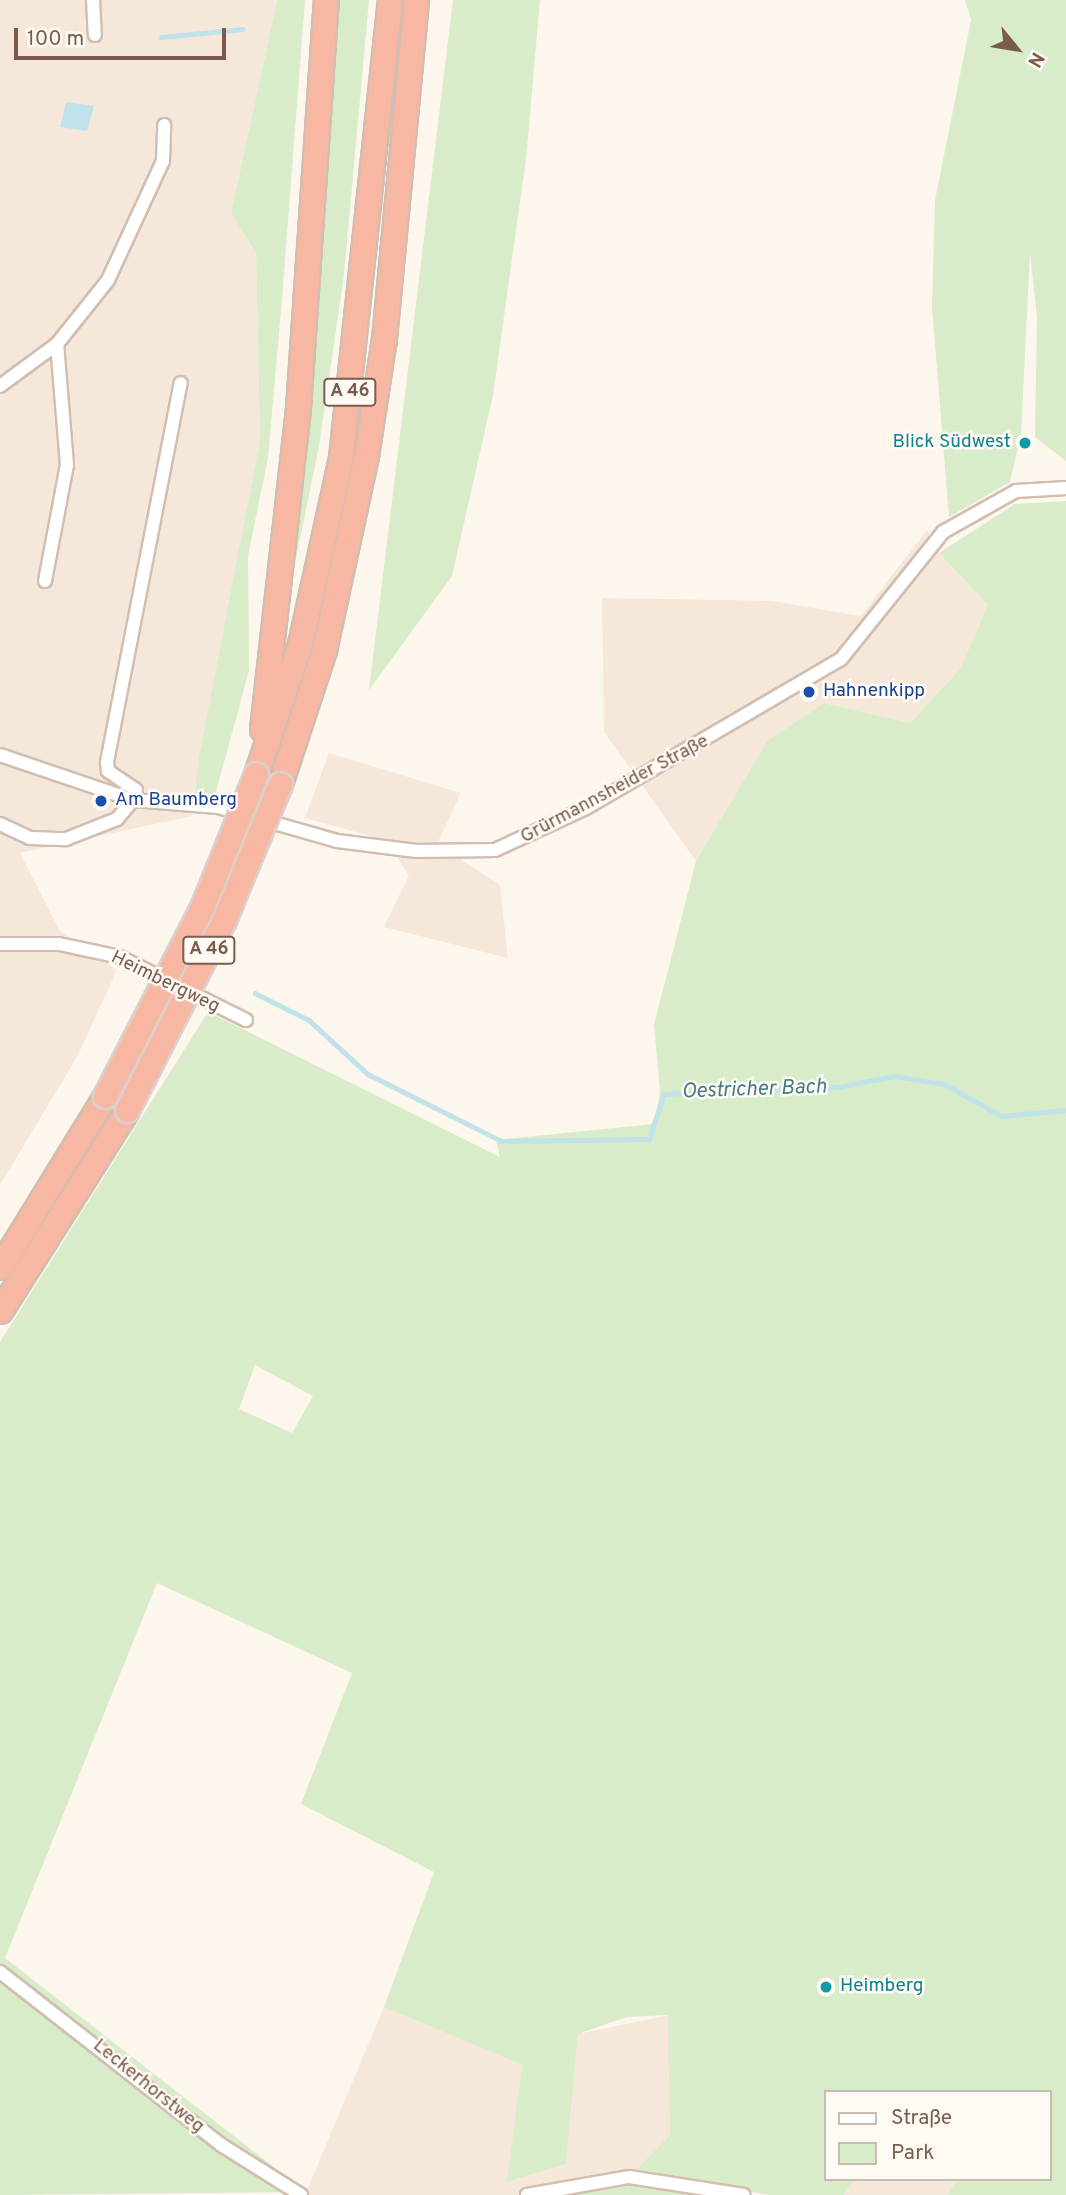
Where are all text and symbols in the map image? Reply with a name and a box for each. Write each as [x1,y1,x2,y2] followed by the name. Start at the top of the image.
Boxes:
[18,14,229,58] scale bar
[982,14,1052,84] north arrow
[27,26,84,53] text: 100 m
[1021,48,1049,71] text: N
[322,378,378,406] road number: A 46
[893,432,1011,454] place label: Blick Südwest
[1017,435,1033,451] marker: Blick Südwest
[823,681,925,703] place label: Hahnenkipp
[801,684,817,700] marker: Hahnenkipp
[517,731,713,849] street label: Grürmannsheider Straße
[115,790,237,812] place label: Am Baumberg
[93,793,109,809] marker: Am Baumberg
[181,936,237,965] road number: A 46
[107,947,223,1019] street label: Heimbergweg
[681,1075,827,1105] water label: Oestricher Bach
[840,1976,923,1998] place label: Heimberg
[818,1979,834,1995] marker: Heimberg
[88,2035,208,2139] street label: Leckerhorstweg
[824,2090,1052,2181] legend
[891,2105,952,2132] text: Straße
[891,2140,934,2167] text: Park

